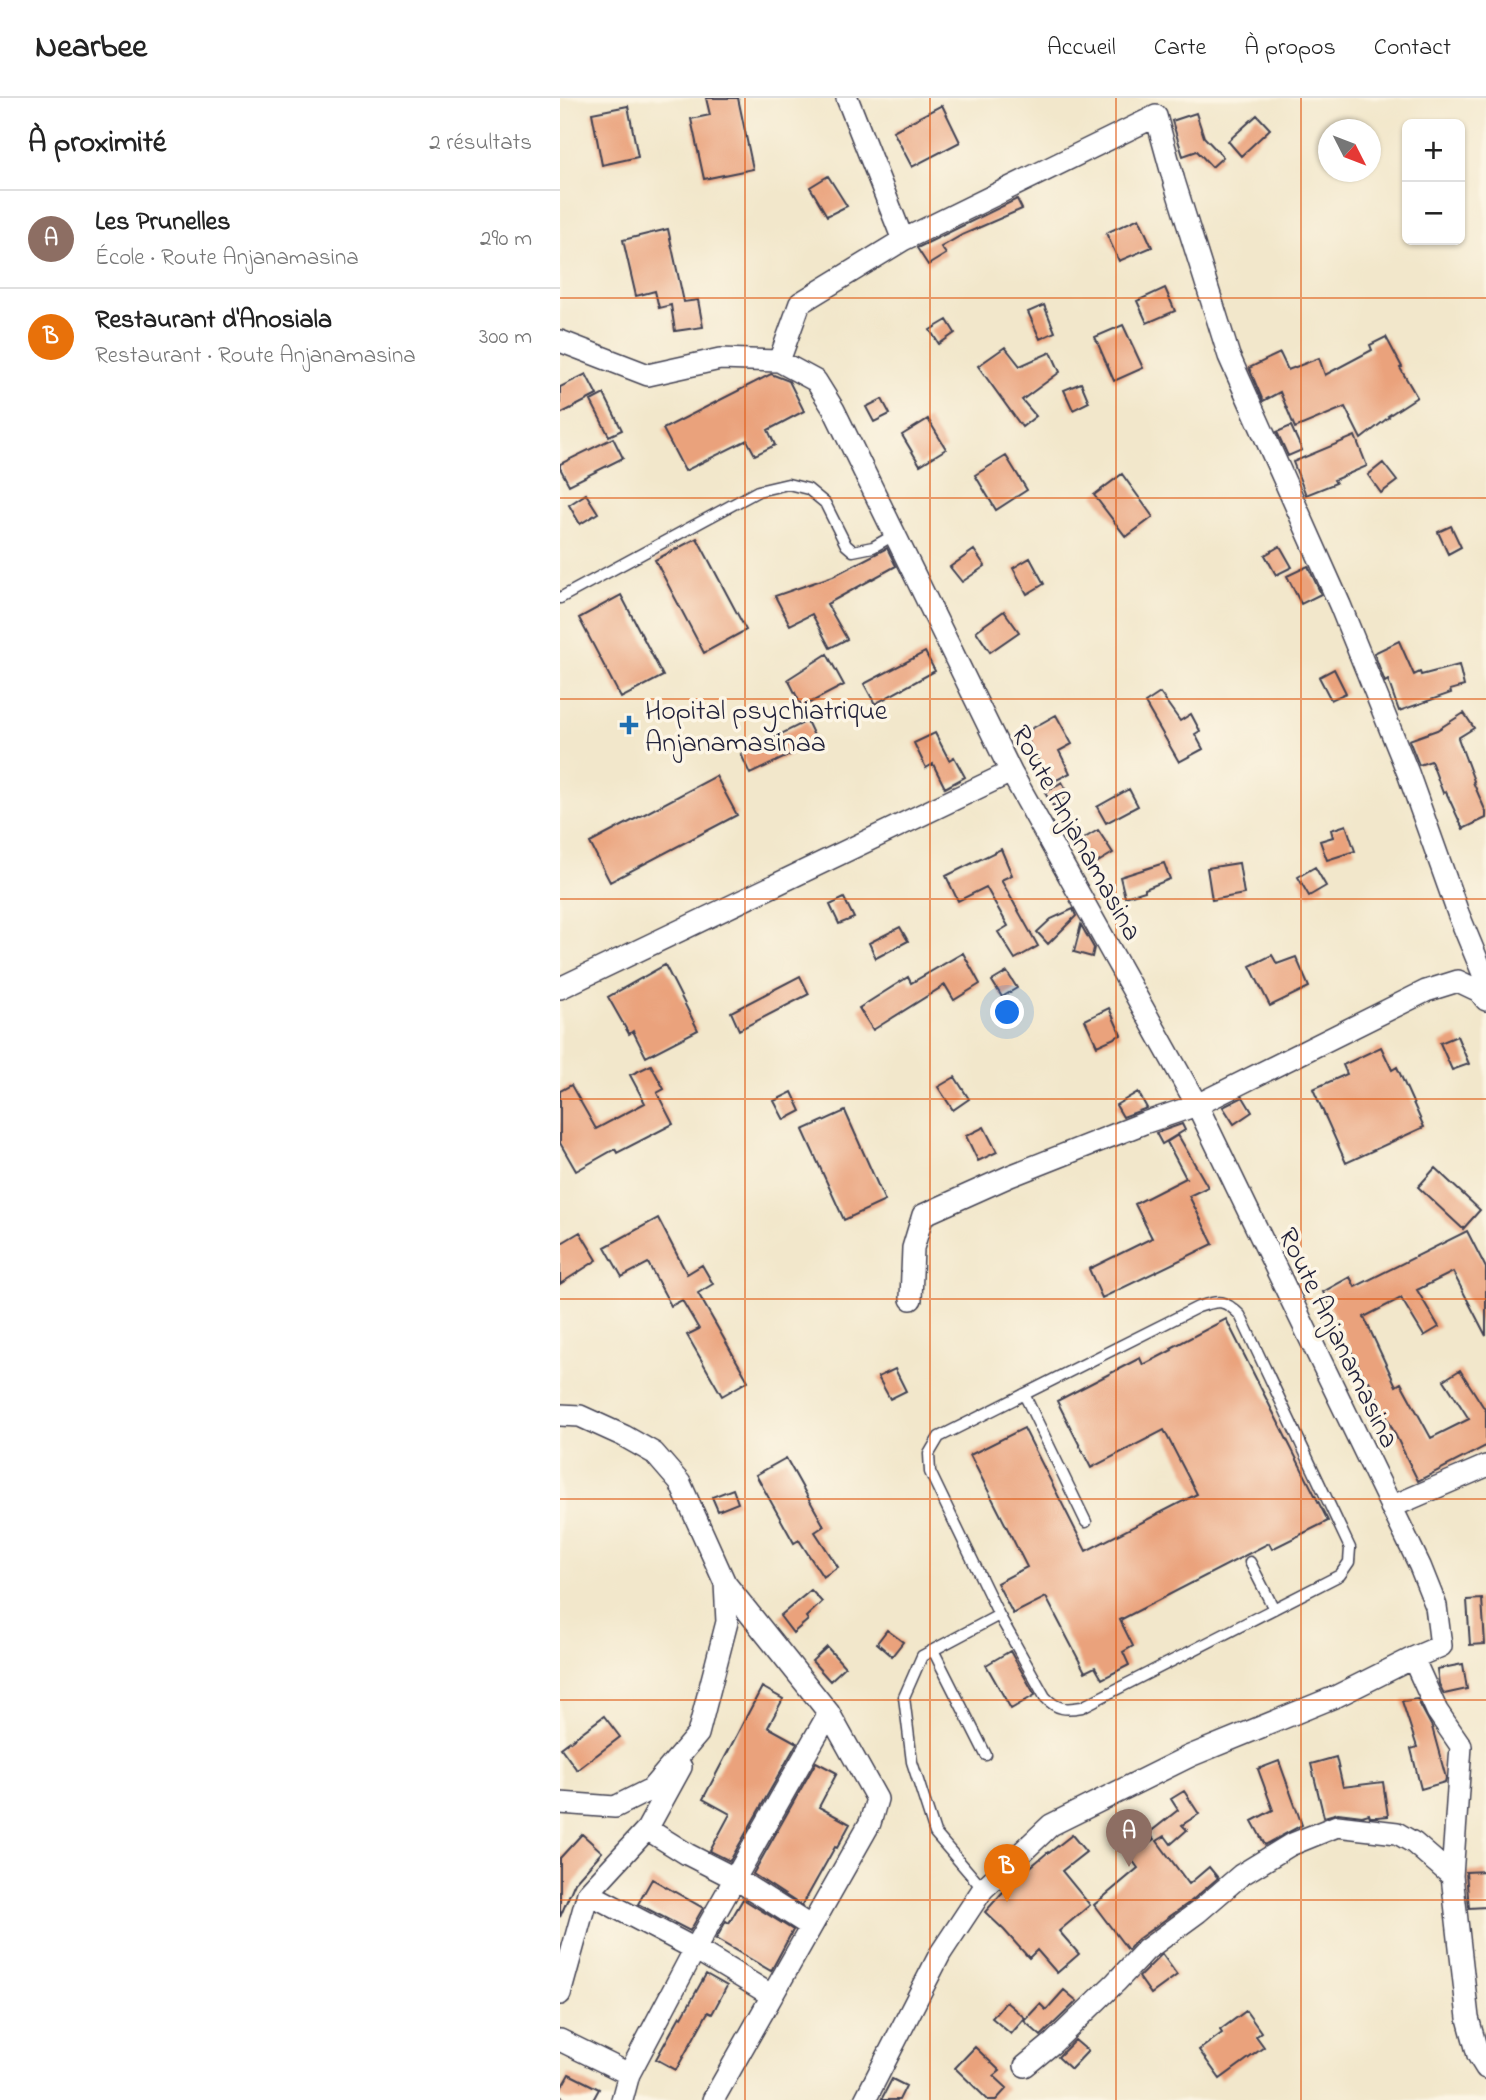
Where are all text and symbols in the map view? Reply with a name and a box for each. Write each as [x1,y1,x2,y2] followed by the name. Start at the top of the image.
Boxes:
[35,24,147,72] text: Nearbee
[1047,31,1116,66] text: Accueil
[1154,31,1206,66] text: Carte
[1244,31,1336,66] text: À propos
[1374,31,1451,66] text: Contact
[1318,119,1381,182] north arrow
[1402,119,1465,245] map controls
[1402,119,1465,182] button: +
[28,122,166,166] text: À proximité
[429,127,532,160] text: 2 résultats
[1402,182,1465,245] button: −
[95,204,230,242] text: Les Prunelles
[44,223,58,256] text: A
[480,223,532,256] text: 290 m
[95,242,359,275] text: École · Route Anjanamasina
[95,302,332,340] text: Restaurant d'Anosiala
[43,321,59,354] text: B
[479,321,532,354] text: 300 m
[95,340,416,373] text: Restaurant · Route Anjanamasina
[645,692,888,765] place label: Hopital psychiatrique Anjanamasinaa
[619,715,639,735] marker: Hopital psychiatrique Anjanamasinaa
[999,718,1151,949] street label: Route Anjanamasina
[990,995,1024,1029] your location
[1266,1221,1408,1456] street label: Route Anjanamasina
[1106,1809,1152,1867] pin: A
[984,1844,1030,1902] pin: B

